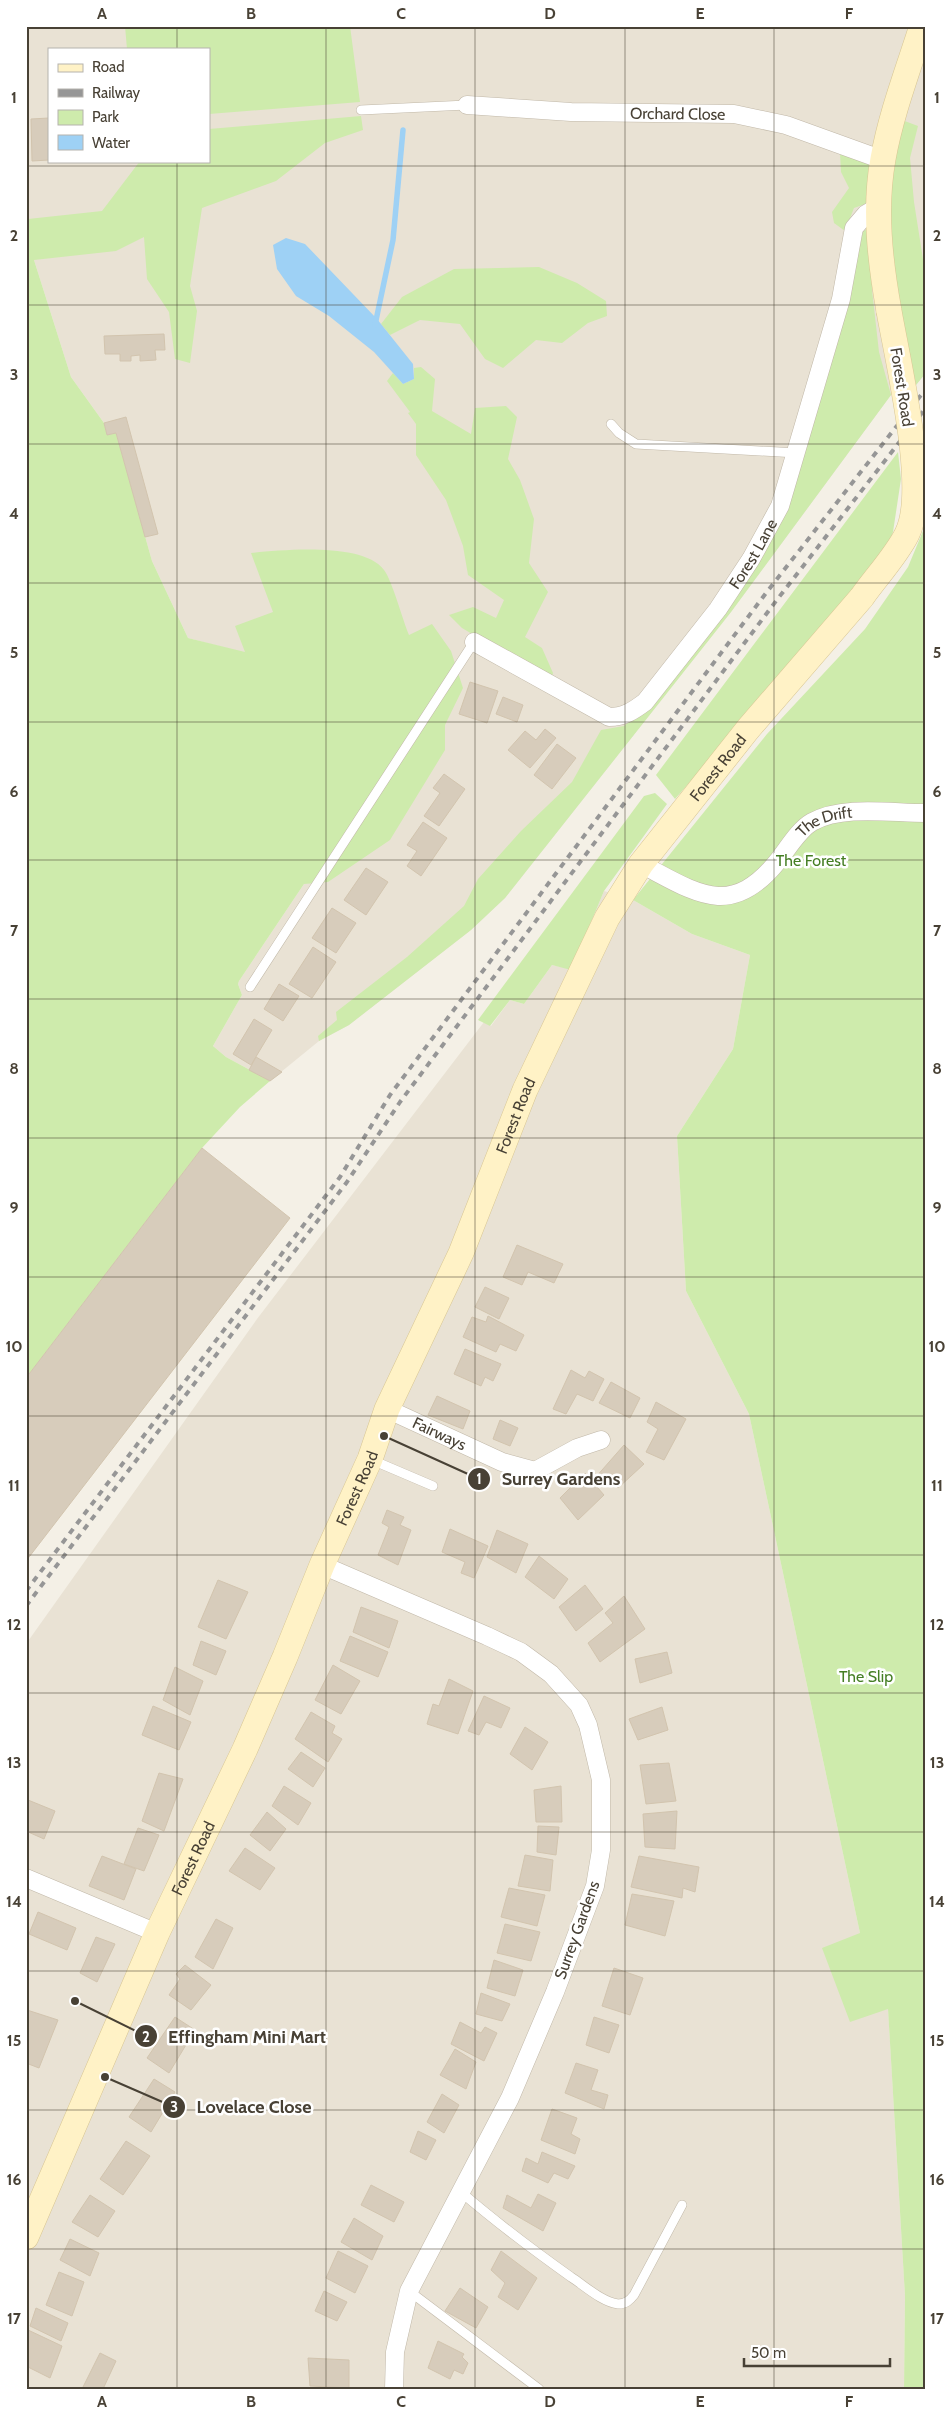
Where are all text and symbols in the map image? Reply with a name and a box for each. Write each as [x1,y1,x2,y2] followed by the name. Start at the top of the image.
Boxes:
[97,4,107,23] text: A
[246,4,256,23] text: B
[396,4,406,23] text: C
[544,4,556,23] text: D
[695,4,705,23] text: E
[845,4,854,23] text: F
[48,48,210,162] legend
[92,58,125,76] text: Road
[92,84,141,102] text: Railway
[11,88,17,107] text: 1
[934,88,940,107] text: 1
[630,103,726,123] street label: Orchard Close
[92,108,119,126] text: Park
[92,134,130,152] text: Water
[10,226,18,245] text: 2
[933,226,941,245] text: 2
[886,346,918,428] street label: Forest Road
[10,365,18,384] text: 3
[933,365,941,384] text: 3
[9,504,19,523] text: 4
[932,504,942,523] text: 4
[725,515,781,592] street label: Forest Lane
[10,643,18,662] text: 5
[933,643,941,662] text: 5
[685,730,750,805] street label: Forest Road
[10,782,19,801] text: 6
[933,782,942,801] text: 6
[792,802,853,840] street label: The Drift
[776,851,847,870] park label: The Forest
[10,921,19,940] text: 7
[933,921,942,940] text: 7
[9,1059,19,1078] text: 8
[932,1059,942,1078] text: 8
[492,1075,539,1156] street label: Forest Road
[10,1198,19,1217] text: 9
[933,1198,942,1217] text: 9
[5,1337,23,1356] text: 10
[928,1337,946,1356] text: 10
[410,1413,470,1454] street label: Fairways
[332,1448,382,1528] street label: Forest Road
[467,1462,630,1495] callout: Surrey Gardens
[502,1468,621,1490] text: Surrey Gardens
[476,1470,482,1488] text: 1
[8,1476,20,1495] text: 11
[931,1476,943,1495] text: 11
[7,1615,21,1634] text: 12
[930,1615,944,1634] text: 12
[839,1667,893,1686] park label: The Slip
[7,1753,21,1772] text: 13
[930,1753,944,1772] text: 13
[167,1818,219,1898] street label: Forest Road
[550,1878,604,1982] street label: Surrey Gardens
[6,1892,22,1911] text: 14
[929,1892,945,1911] text: 14
[133,2020,336,2053] callout: Effingham Mini Mart
[168,2026,326,2048] text: Effingham Mini Mart
[142,2028,150,2046] text: 2
[7,2031,21,2050] text: 15
[930,2031,944,2050] text: 15
[162,2090,322,2123] callout: Lovelace Close
[197,2096,311,2118] text: Lovelace Close
[170,2098,178,2116] text: 3
[7,2170,21,2189] text: 16
[930,2170,944,2189] text: 16
[7,2309,22,2328] text: 17
[930,2309,945,2328] text: 17
[744,2335,890,2367] scale bar
[751,2344,786,2362] text: 50 m
[97,2392,107,2411] text: A
[246,2392,256,2411] text: B
[396,2392,406,2411] text: C
[544,2392,556,2411] text: D
[695,2392,705,2411] text: E
[845,2392,854,2411] text: F

